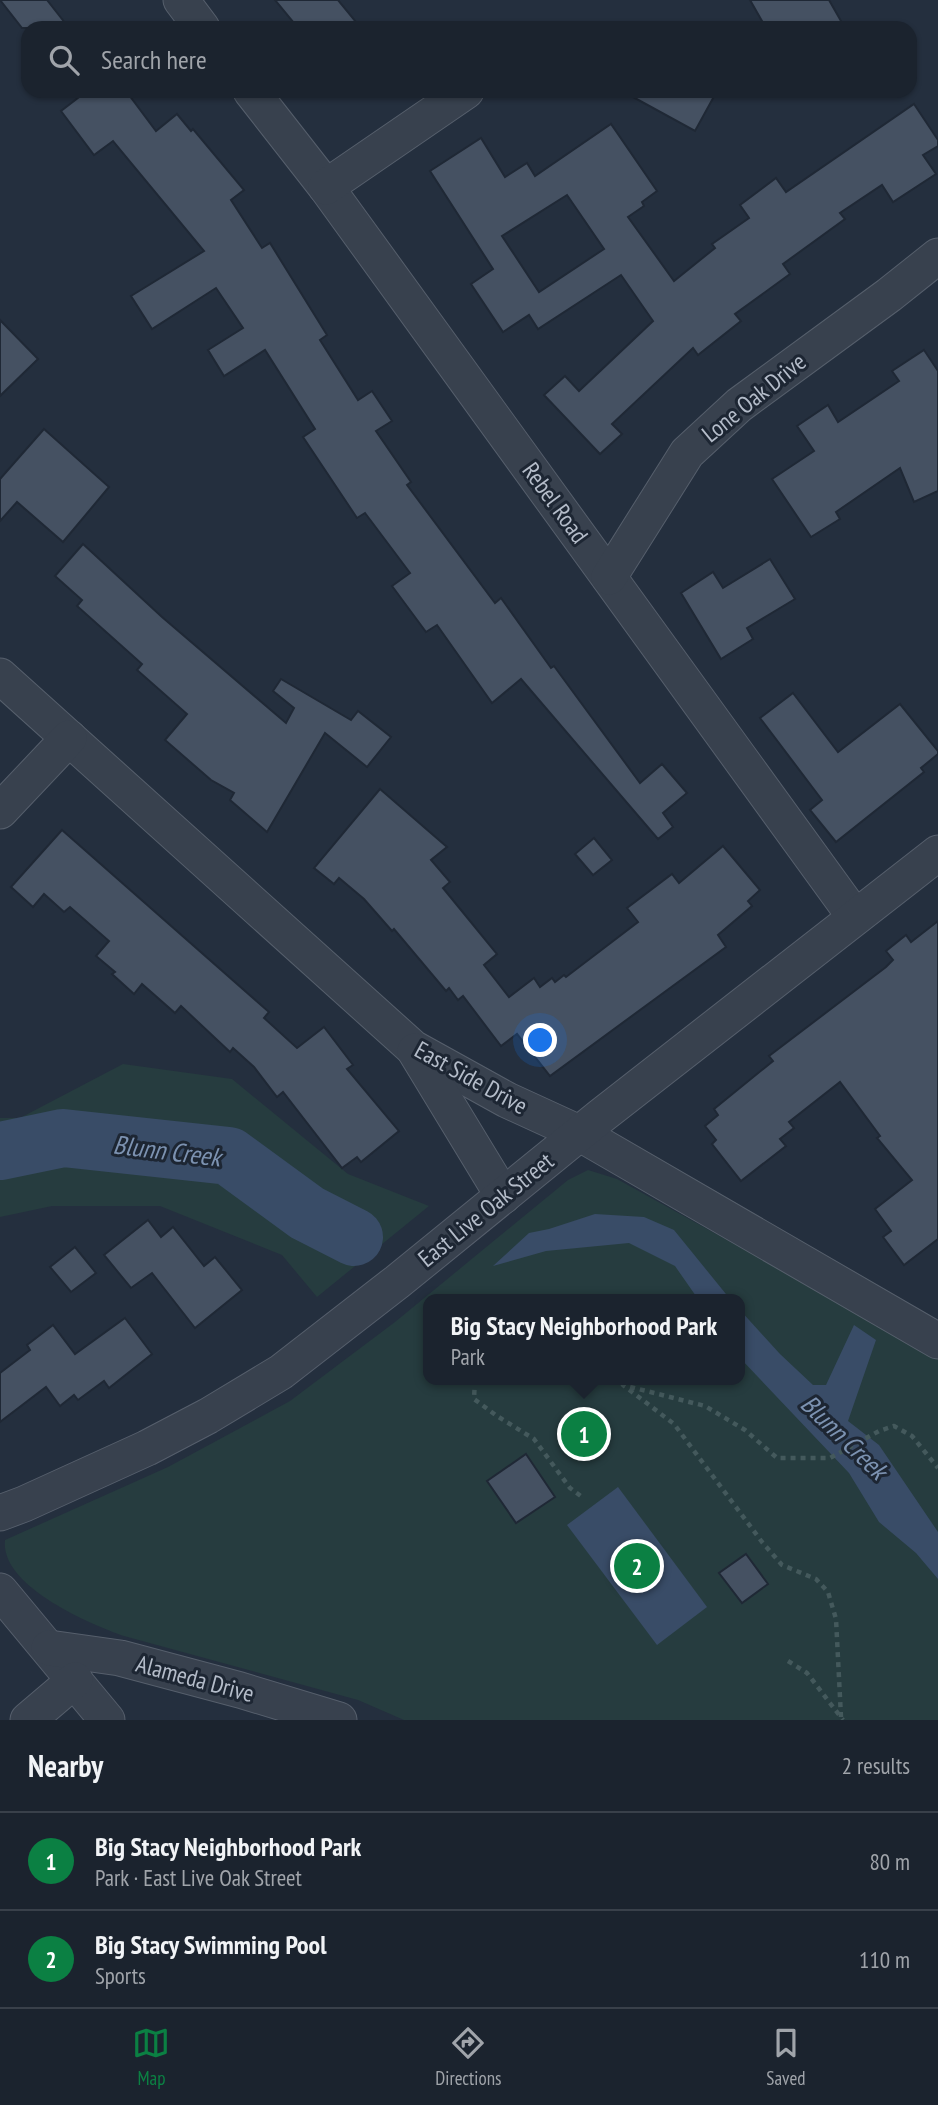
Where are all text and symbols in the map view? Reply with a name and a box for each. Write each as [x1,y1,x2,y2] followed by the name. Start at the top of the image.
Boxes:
[21,21,917,98] search box
[45,41,83,79] icon: search
[101,43,207,76] text: Search here
[695,346,812,449] street label: Lone Oak Drive
[516,456,595,549] street label: Rebel Road
[523,1023,557,1057] your location
[409,1034,533,1121] street label: East Side Drive
[111,1128,226,1174] water label: Blunn Creek
[412,1145,560,1274] street label: East Live Oak Street
[423,1294,745,1385] popup
[451,1309,717,1342] text: Big Stacy Neighborhood Park
[451,1342,485,1371] text: Park
[794,1387,897,1488] water label: Blunn Creek
[561,1408,607,1460] pin: 1
[614,1540,660,1592] pin: 2
[133,1648,257,1709] street label: Alameda Drive
[28,1746,103,1785] text: Nearby
[842,1751,910,1780] text: 2 results
[95,1830,361,1863] text: Big Stacy Neighborhood Park
[46,1847,57,1876] text: 1
[869,1847,910,1876] text: 80 m
[95,1863,302,1892] text: Park · East Live Oak Street
[95,1928,327,1961] text: Big Stacy Swimming Pool
[46,1945,57,1974] text: 2
[859,1945,910,1974] text: 110 m
[95,1961,146,1990] text: Sports
[132,2024,170,2090] tab: Map
[435,2024,501,2090] tab: Directions
[766,2024,806,2090] tab: Saved

